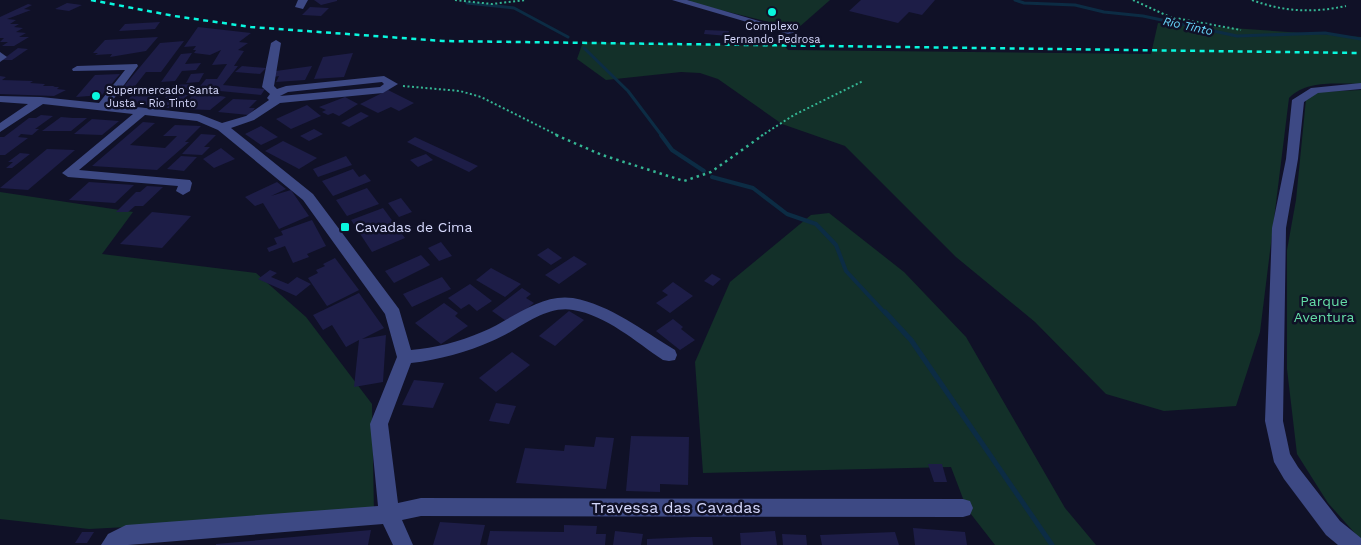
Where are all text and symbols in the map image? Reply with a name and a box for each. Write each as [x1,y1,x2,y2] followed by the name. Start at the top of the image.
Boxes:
[766,6,778,18] marker: Complexo Fernando Pedrosa
[1162,14,1214,38] water label: Rio Tinto
[724,20,820,46] place label: Complexo Fernando Pedrosa
[106,84,219,110] place label: Supermercado Santa Justa - Rio Tinto
[90,90,102,102] marker: Supermercado Santa Justa - Rio Tinto
[355,219,472,235] place label: Cavadas de Cima
[339,221,351,233] marker: Cavadas de Cima
[1294,293,1354,325] park label: Parque Aventura
[591,498,761,517] street label: Travessa das Cavadas

